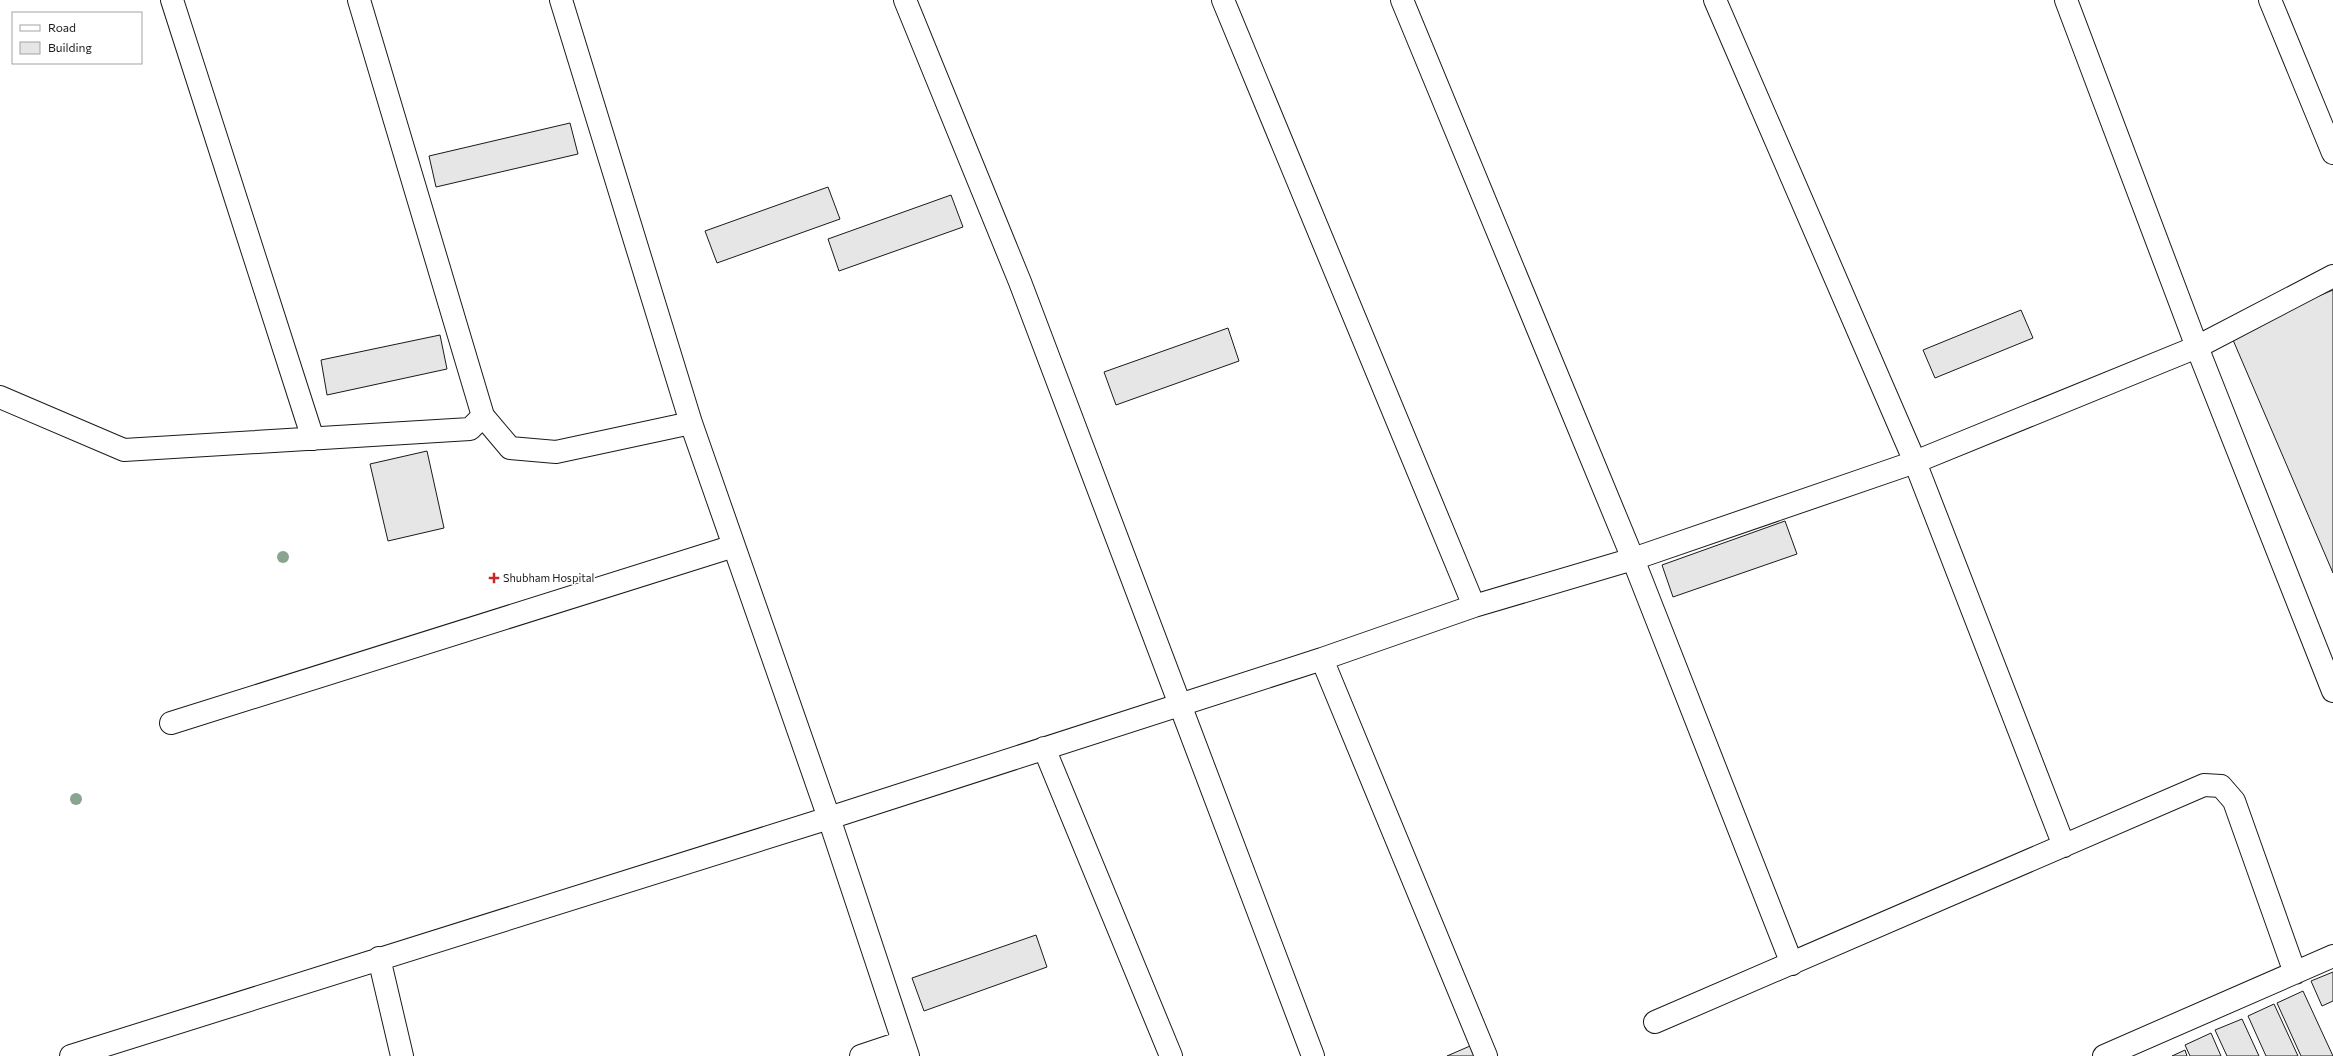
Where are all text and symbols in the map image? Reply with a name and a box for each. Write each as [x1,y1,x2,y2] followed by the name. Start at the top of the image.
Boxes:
[12,12,142,64] legend
[48,20,76,34] text: Road
[48,40,92,54] text: Building
[503,571,594,584] place label: Shubham Hospital
[488,572,500,584] marker: Shubham Hospital

